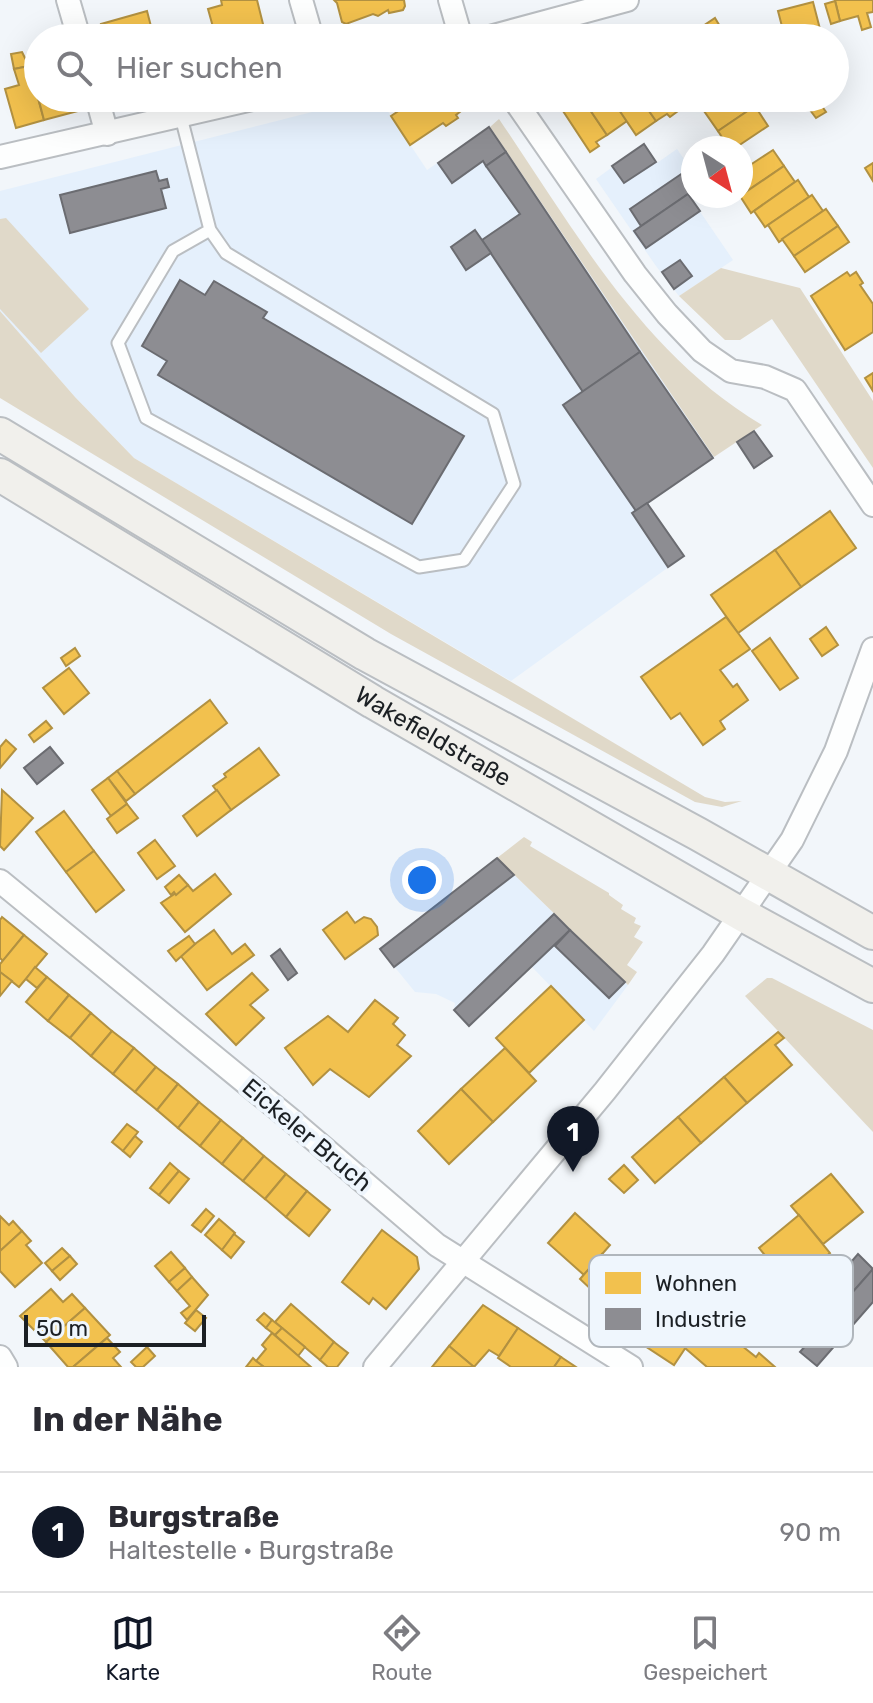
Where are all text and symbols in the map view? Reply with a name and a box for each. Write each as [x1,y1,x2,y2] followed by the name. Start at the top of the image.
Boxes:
[24,24,849,112] search box
[52,46,96,90] icon: search
[116,50,283,86] text: Hier suchen
[681,136,753,208] north arrow
[350,681,516,792] street label: Wakefieldstraße
[402,860,442,900] your location
[237,1073,377,1197] street label: Eickeler Bruch
[547,1106,599,1172] pin: 1
[589,1255,853,1347] legend
[655,1270,737,1297] text: Wohnen
[655,1306,746,1333] text: Industrie
[24,1311,206,1347] scale bar
[36,1315,88,1342] text: 50 m
[32,1399,223,1440] text: In der Nähe
[108,1499,279,1535] text: Burgstraße
[52,1517,64,1548] text: 1
[780,1517,841,1548] text: 90 m
[108,1535,394,1566] text: Haltestelle · Burgstraße
[106,1611,160,1686] tab: Karte
[371,1611,432,1686] tab: Route
[643,1611,767,1686] tab: Gespeichert

